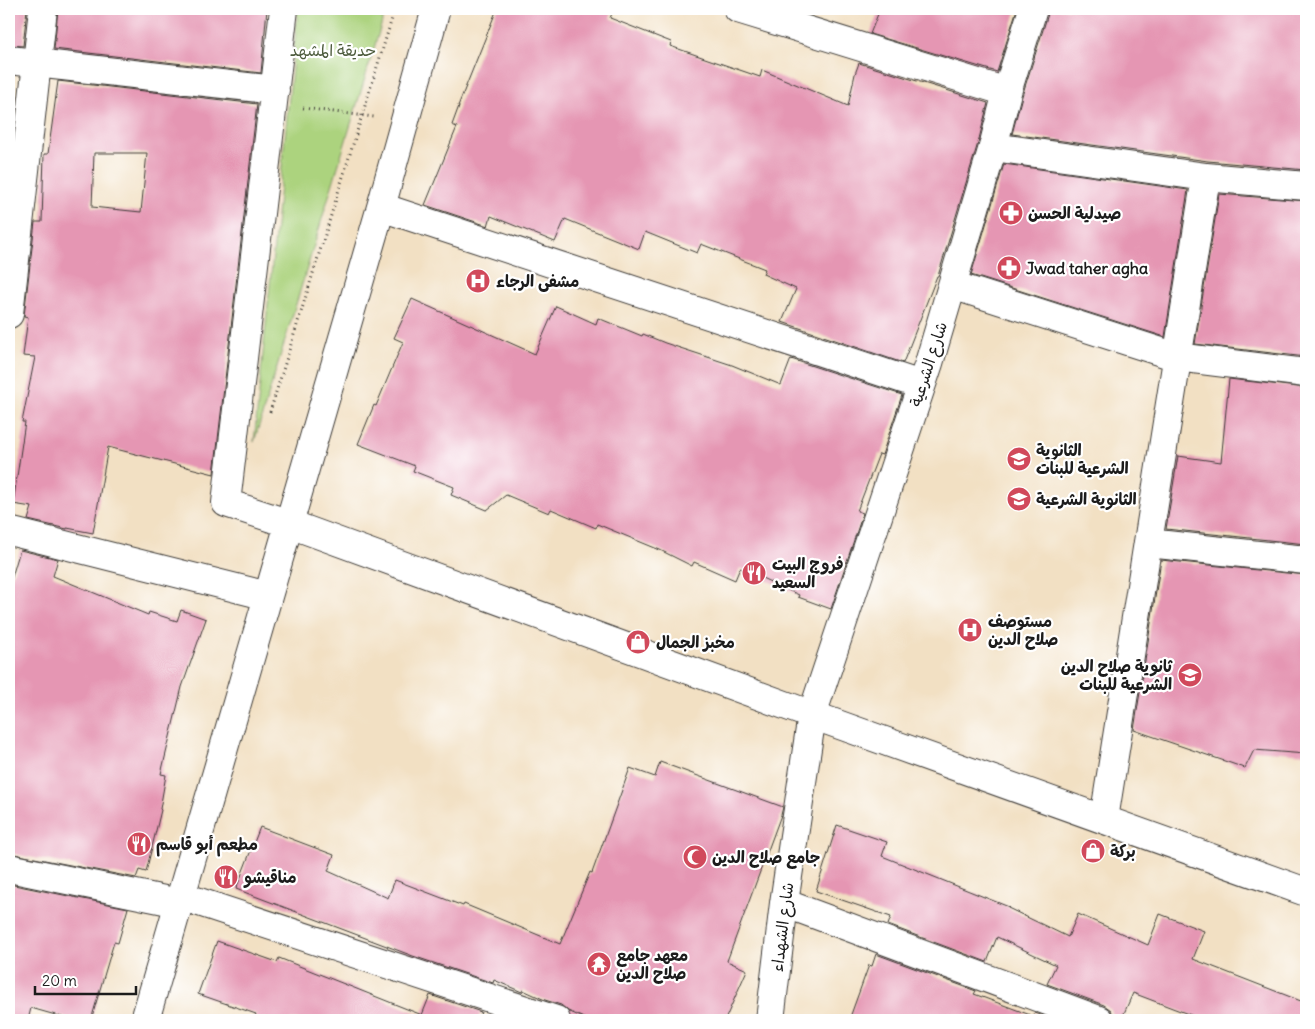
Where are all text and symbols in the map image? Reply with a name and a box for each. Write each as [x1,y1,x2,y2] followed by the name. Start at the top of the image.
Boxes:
[290,40,376,60] park label: حديقة المشهد
[998,200,1024,226] pharmacy icon: صيدلية الحسن
[1028,203,1122,223] place label: صيدلية الحسن
[996,255,1022,281] pharmacy icon: Jwad taher agha
[1026,258,1148,279] place label: Jwad taher agha
[465,268,491,294] hospital icon: مشفى الرجاء
[496,271,579,292] place label: مشفى الرجاء
[905,319,953,409] street label: شارع الشرعية
[1036,440,1129,478] place label: الثانوية الشرعية للبنات
[1006,446,1032,472] school or university icon: الثانوية الشرعية للبنات
[1006,486,1032,512] school or university icon: الثانوية الشرعية
[1036,489,1137,511] place label: الثانوية الشرعية
[772,554,843,592] place label: فروج البيت السعيد
[741,560,767,586] restaurant icon: فروج البيت السعيد
[988,611,1058,650] place label: مستوصف صلاح الدين
[957,617,983,643] hospital icon: مستوصف صلاح الدين
[625,629,651,655] shop icon: مخبز الجمال
[656,632,735,652] place label: مخبز الجمال
[1061,656,1173,694] place label: ثانوية صلاح الدين الشرعية للبنات
[1177,662,1203,688] school or university icon: ثانوية صلاح الدين الشرعية للبنات
[126,831,152,857] restaurant icon: مطعم أبو قاسم
[156,834,258,857] place label: مطعم أبو قاسم
[1080,838,1106,864] shop icon: بركة
[1110,841,1136,861] place label: بركة
[682,844,708,870] mosque icon: جامع صلاح الدين
[712,847,820,869] place label: جامع صلاح الدين
[213,864,239,890] restaurant icon: مناقيشو
[243,867,297,888] place label: مناقيشو
[767,881,799,973] street label: شارع الشهداء
[616,945,688,984] place label: معهد جامع صلاح الدين
[586,951,612,977] temple icon: معهد جامع صلاح الدين
[35,964,136,996] scale bar
[42,971,77,990] text: 20 m

